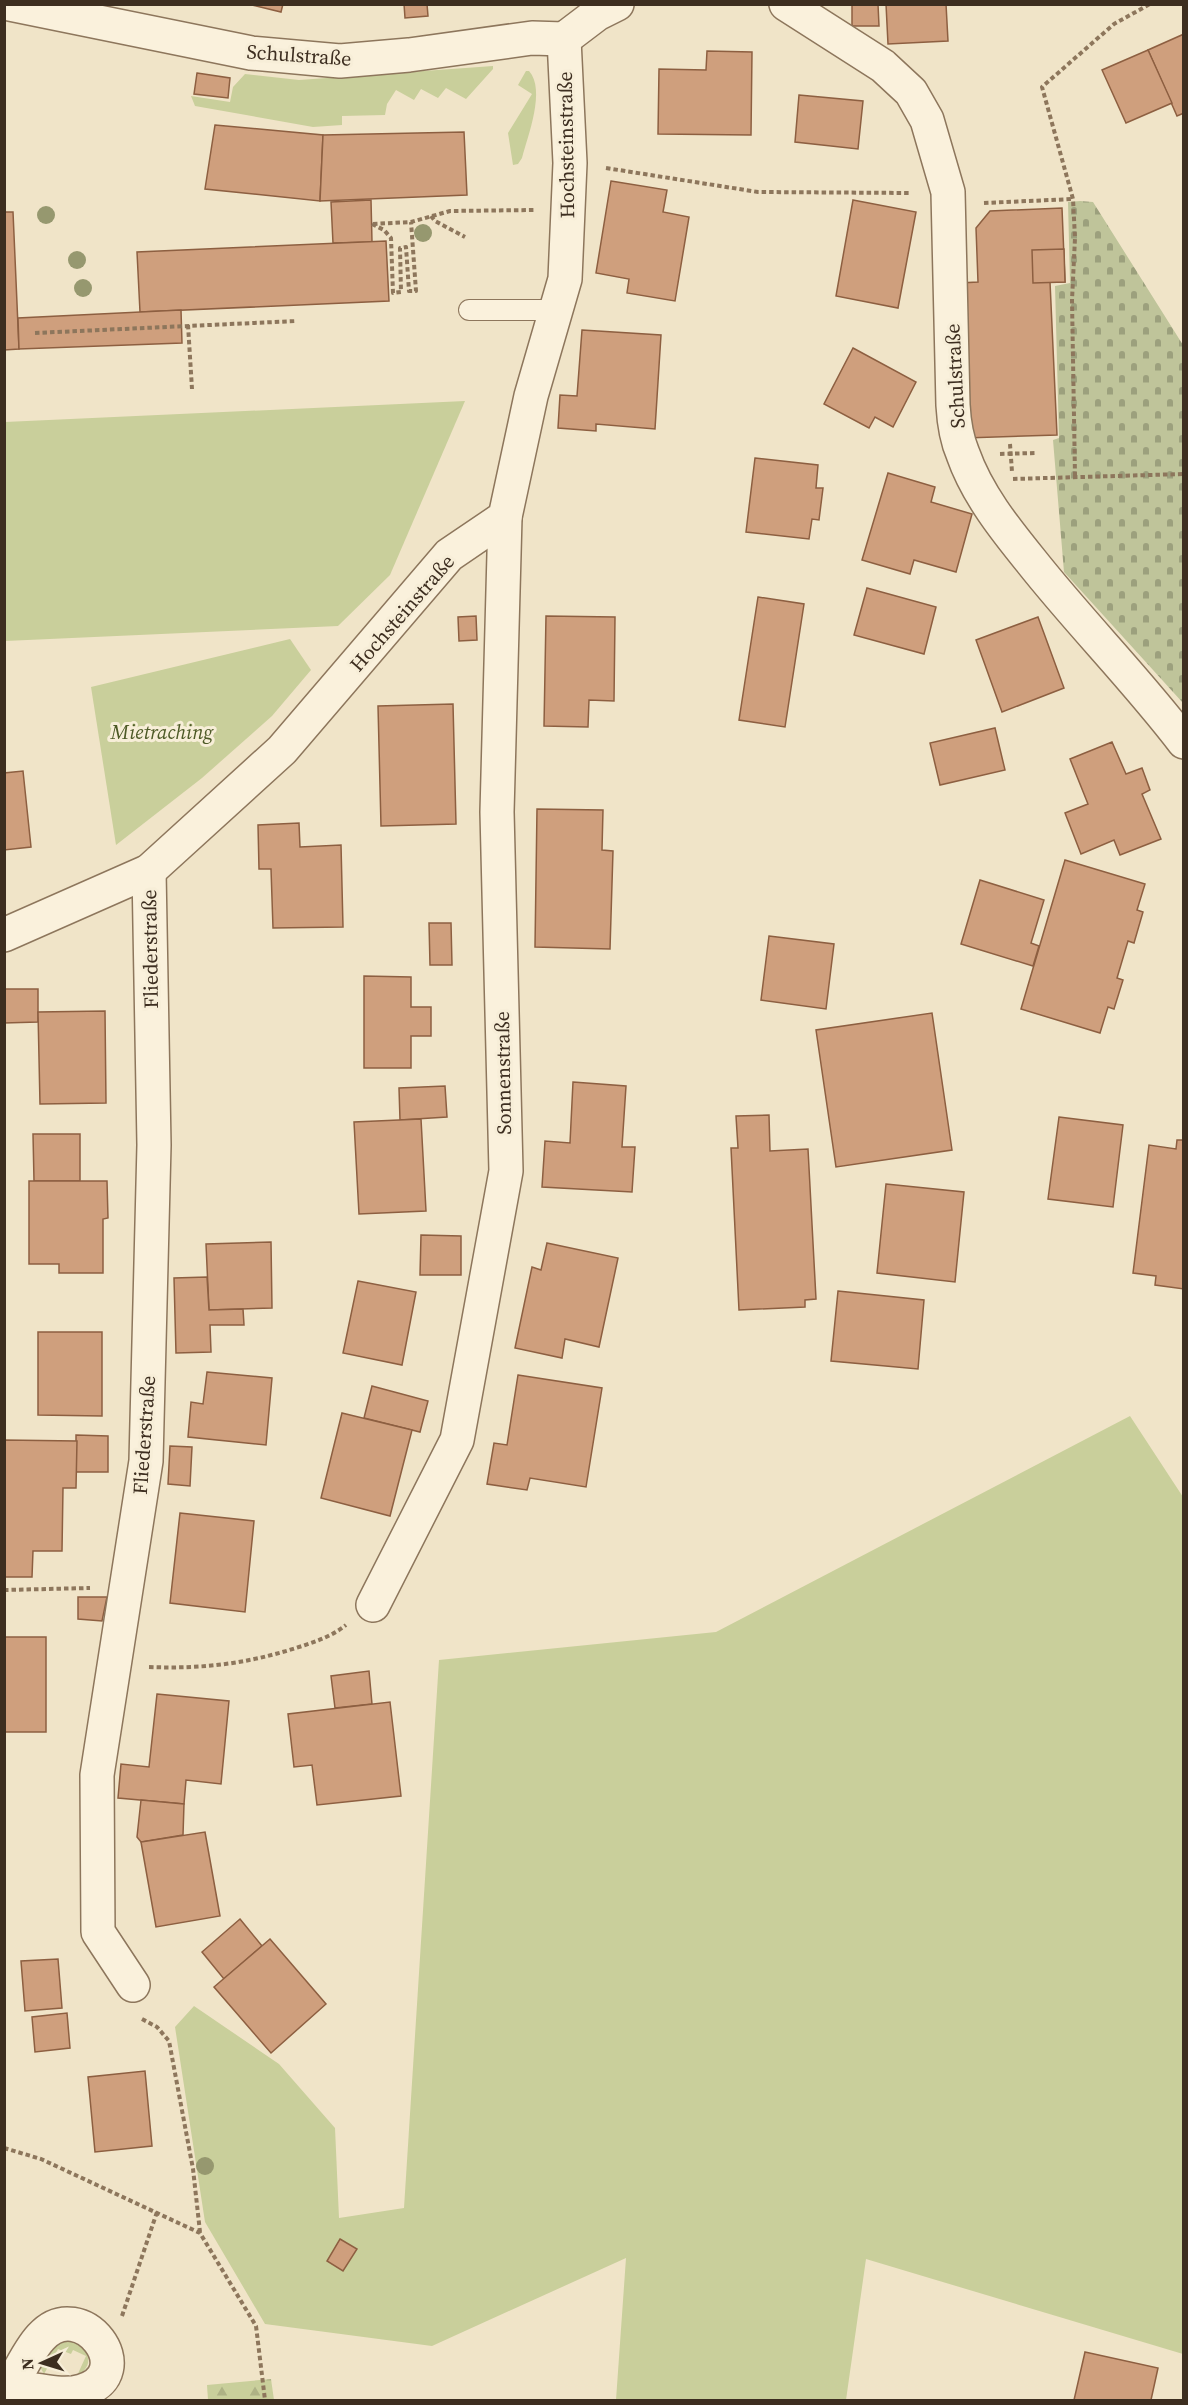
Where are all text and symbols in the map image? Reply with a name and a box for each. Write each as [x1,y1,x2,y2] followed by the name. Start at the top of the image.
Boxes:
[246,37,352,73] street label: Schulstraße
[551,71,581,219] street label: Hochsteinstraße
[938,323,972,429] street label: Schulstraße
[343,548,461,678] street label: Hochsteinstraße
[110,718,214,746] park label: Mietraching
[135,889,165,1009] street label: Fliederstraße
[488,1011,518,1135] street label: Sonnenstraße
[126,1375,162,1495] street label: Fliederstraße
[12,2333,72,2393] north arrow
[16,2357,38,2371] text: N

